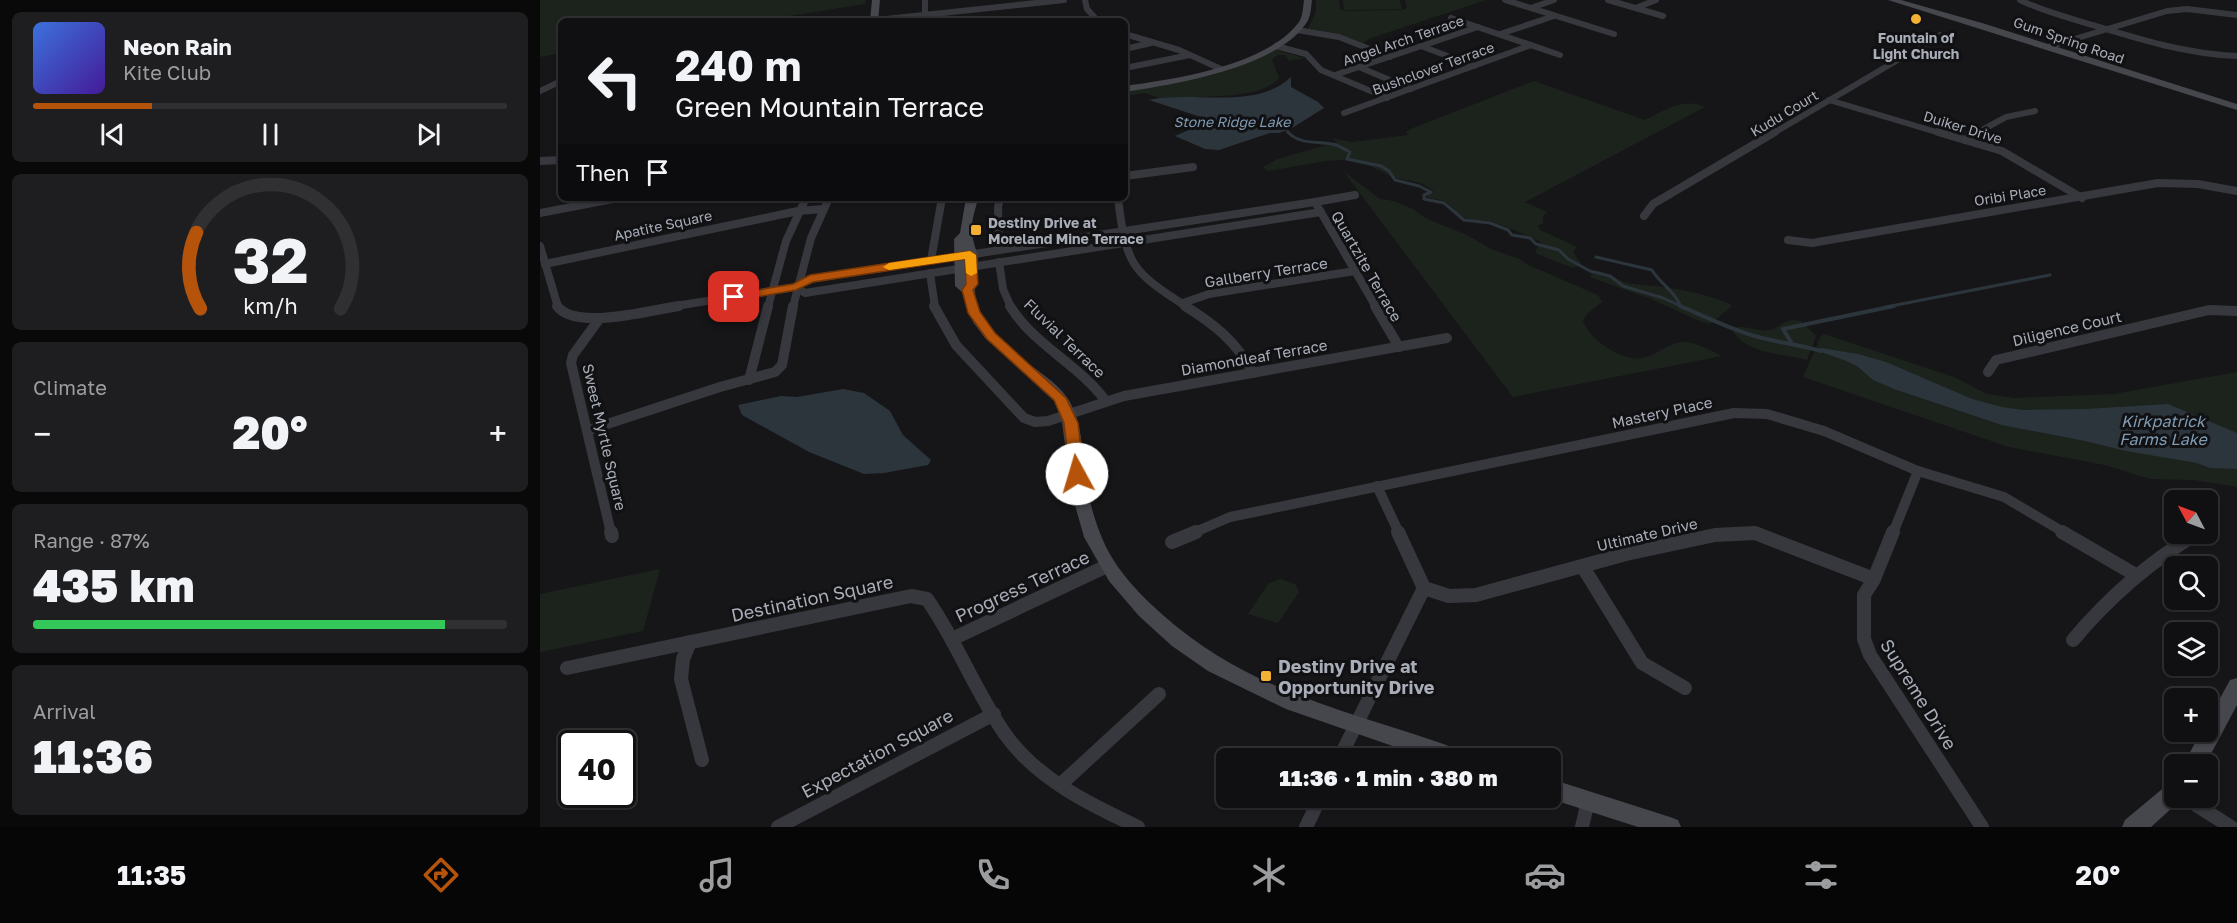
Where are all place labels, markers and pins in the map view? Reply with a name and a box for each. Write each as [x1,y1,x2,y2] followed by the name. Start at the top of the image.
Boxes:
[1909,12,1923,26] marker: Fountain of Light Church
[1873,29,1959,62] place label: Fountain of Light Church
[988,214,1144,247] place label: Destiny Drive at Moreland Mine Terrace
[969,223,983,237] marker: Destiny Drive at Moreland Mine Terrace
[708,271,759,322] pin
[1278,655,1435,698] place label: Destiny Drive at Opportunity Drive
[1259,669,1273,683] marker: Destiny Drive at Opportunity Drive

